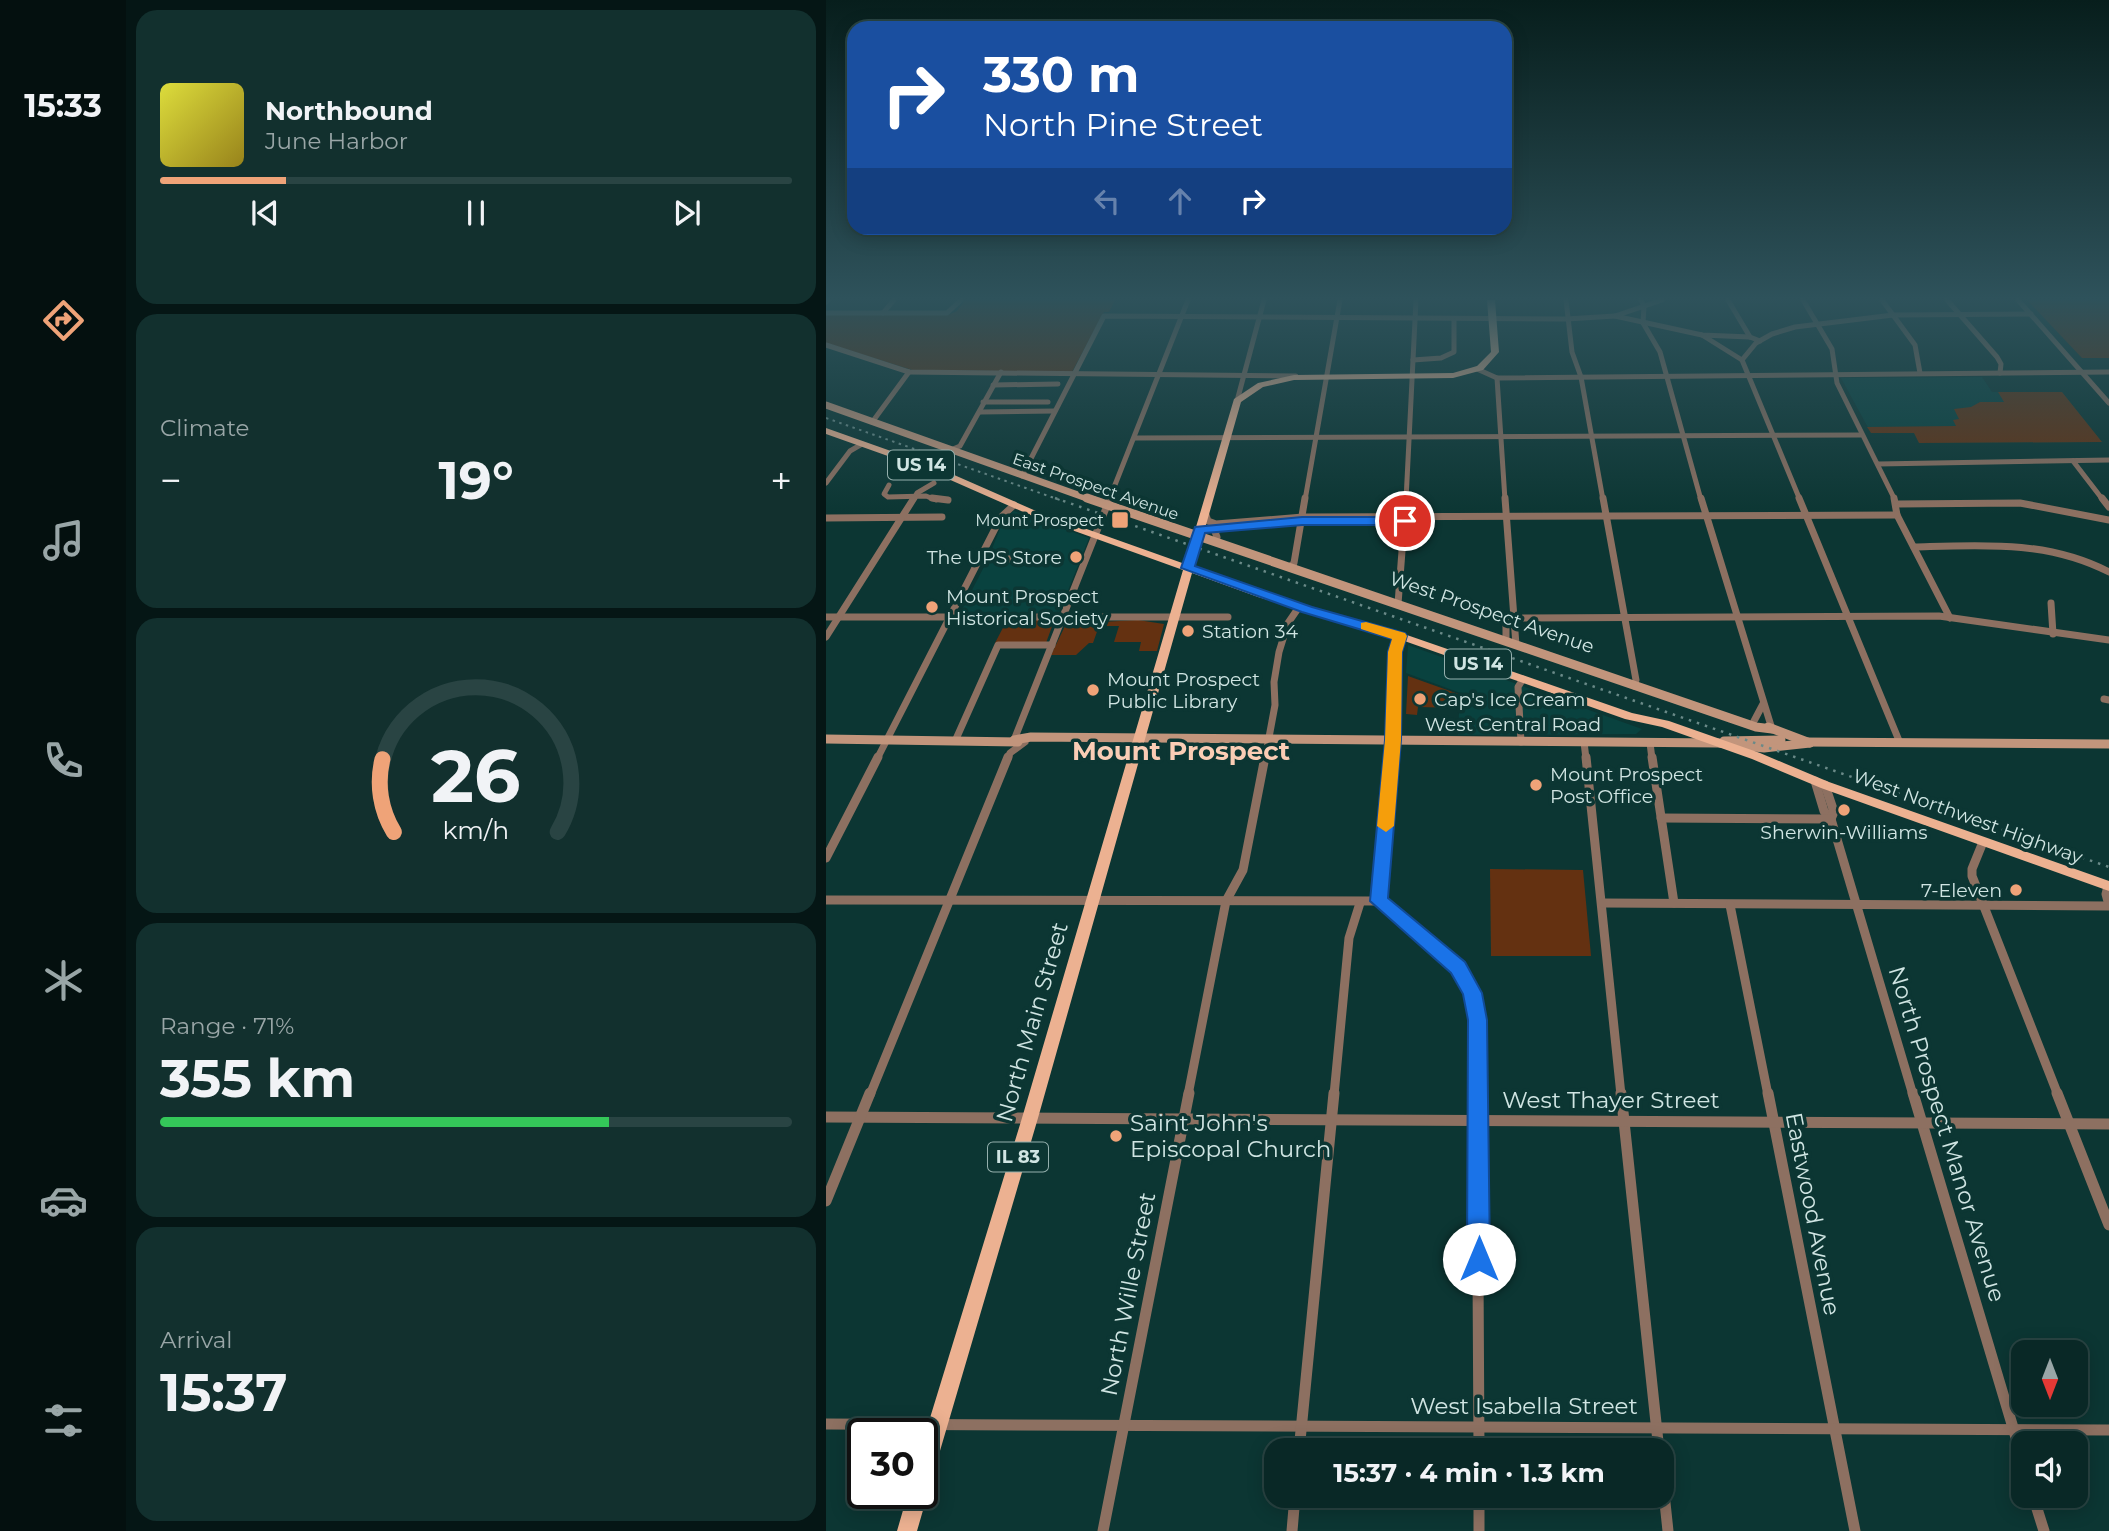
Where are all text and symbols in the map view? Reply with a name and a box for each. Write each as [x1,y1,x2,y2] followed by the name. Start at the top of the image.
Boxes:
[983,45,1139,104] text: 330 m
[868,49,959,140] icon: right
[24,86,102,125] text: 15:33
[265,95,433,127] text: Northbound
[983,105,1263,144] text: North Pine Street
[265,127,408,155] text: June Harbor
[1088,182,1126,220] icon: left
[1161,182,1199,220] icon: ahead
[1234,182,1272,220] icon: right
[246,194,284,232] icon: previous
[457,194,495,232] icon: pause
[668,194,706,232] icon: next
[39,296,88,345] icon: directions
[160,414,249,442] text: Climate
[438,449,514,512] text: 19°
[1010,449,1181,524] street label: East Prospect Avenue
[888,450,954,480] road number: US 14
[160,457,182,504] text: −
[770,457,792,504] text: +
[1375,491,1435,551] pin
[1386,502,1424,540] icon: arrive
[1110,510,1130,530] marker: Mount Prospect
[975,511,1104,530] place label: Mount Prospect
[39,516,88,565] icon: music
[927,546,1062,569] place label: The UPS Store
[1068,549,1084,565] marker: The UPS Store
[1387,567,1597,658] street label: West Prospect Avenue
[946,585,1108,630] place label: Mount Prospect Historical Society
[924,599,940,615] marker: Mount Prospect Historical Society
[1202,620,1299,643] place label: Station 34
[1180,623,1196,639] marker: Station 34
[1445,650,1511,678] road number: US 14
[1107,668,1260,713] place label: Mount Prospect Public Library
[1085,682,1101,698] marker: Mount Prospect Public Library
[1434,688,1585,711] place label: Cap's Ice Cream
[1412,691,1428,707] marker: Cap's Ice Cream
[1425,713,1601,736] street label: West Central Road
[431,732,521,820] text: 26
[1072,735,1290,767] district label: Mount Prospect
[39,736,88,785] icon: phone
[1550,763,1703,808] place label: Mount Prospect Post Office
[1850,764,2086,869] street label: West Northwest Highway
[1528,777,1544,793] marker: Mount Prospect Post Office
[1836,802,1852,818] marker: Sherwin-Williams
[443,814,509,844] text: km/h
[1760,821,1928,844] place label: Sherwin-Williams
[1921,879,2002,902] place label: 7-Eleven
[2008,882,2024,898] marker: 7-Eleven
[990,919,1074,1125] street label: North Main Street
[39,956,88,1005] icon: climate
[1882,963,2012,1305] street label: North Prospect Manor Avenue
[160,1012,294,1040] text: Range · 71%
[160,1047,355,1110] text: 355 km
[1502,1086,1720,1114] street label: West Thayer Street
[1130,1109,1331,1163] place label: Saint John's Episcopal Church
[1780,1110,1846,1318] street label: Eastwood Avenue
[1108,1128,1124,1144] marker: Saint John's Episcopal Church
[988,1142,1048,1172] road number: IL 83
[39,1176,88,1225] icon: car
[1095,1190,1161,1398] street label: North Wille Street
[1442,1222,1516,1296] position arrow
[160,1326,233,1354] text: Arrival
[2011,1340,2088,1418] north arrow
[2011,1340,2088,1508] map controls
[160,1361,288,1424] text: 15:37
[1410,1392,1638,1420] street label: West Isabella Street
[39,1396,88,1445] icon: filters
[847,1418,938,1509] speed limit sign: 30
[2011,1431,2088,1508] button: sound
[1333,1457,1605,1489] text: 15:37 · 4 min · 1.3 km

